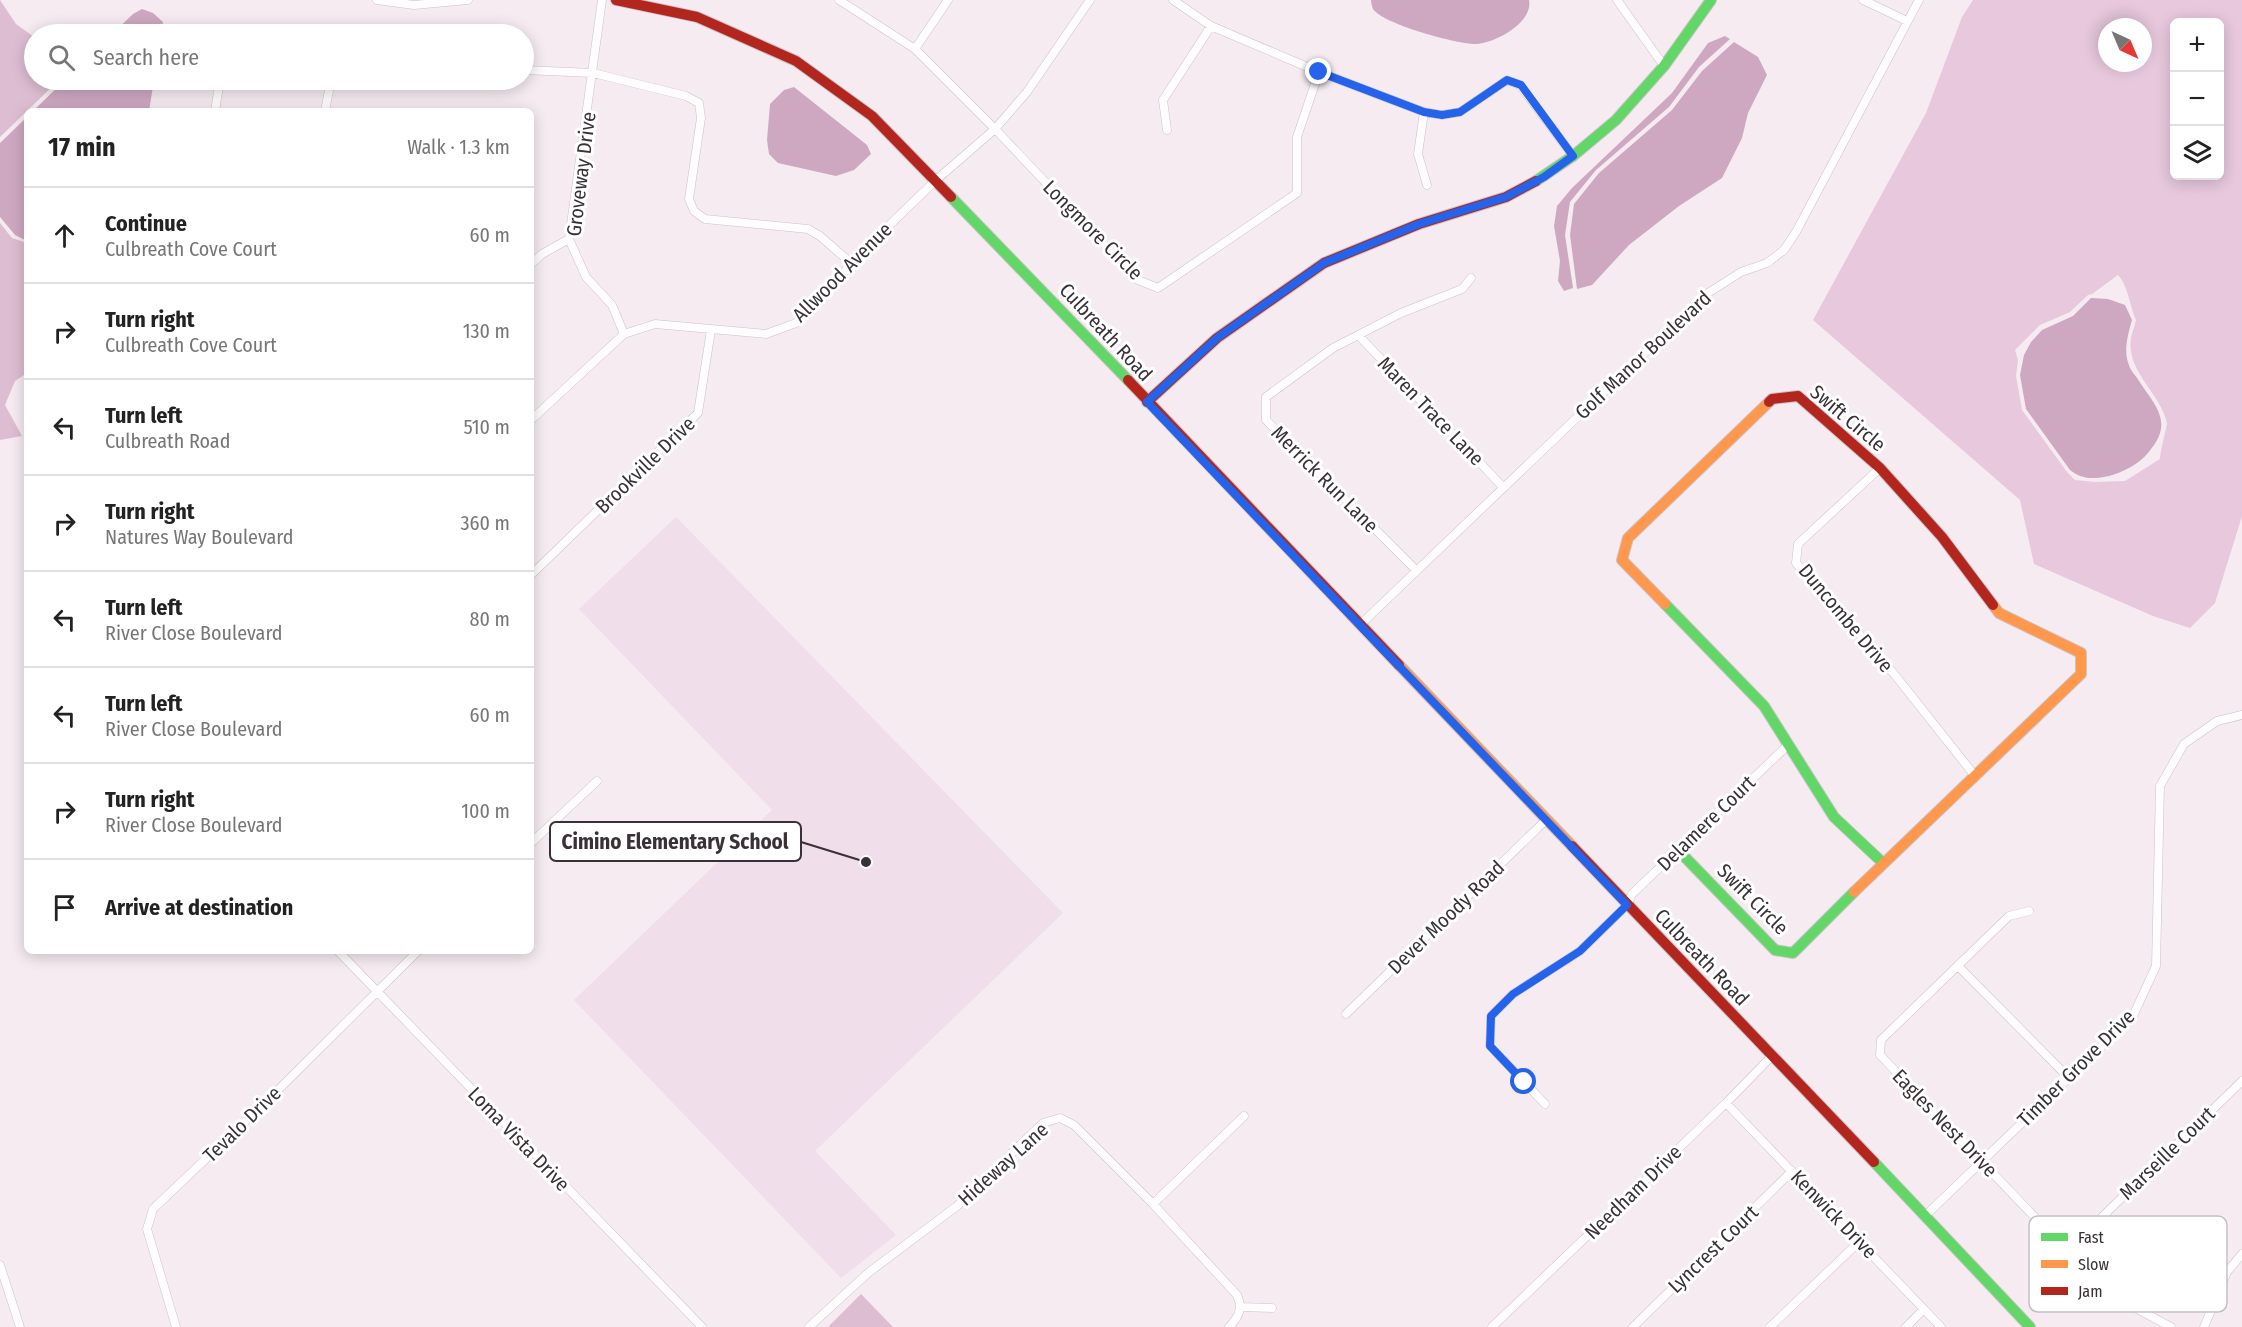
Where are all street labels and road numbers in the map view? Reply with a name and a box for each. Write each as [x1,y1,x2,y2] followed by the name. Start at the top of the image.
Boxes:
[561,110,601,238] street label: Groveway Drive
[1038,175,1148,285] street label: Longmore Circle
[787,217,897,327] street label: Allwood Avenue
[1054,278,1158,386] street label: Culbreath Road
[1570,286,1716,424] street label: Golf Manor Boulevard
[1373,352,1489,470] street label: Maren Trace Lane
[1806,380,1890,456] street label: Swift Circle
[590,412,700,518] street label: Brookville Drive
[1267,421,1383,537] street label: Merrick Run Lane
[1794,559,1898,677] street label: Duncombe Drive
[1652,770,1760,876] street label: Delamere Court
[1383,855,1509,979] street label: Dever Moody Road
[1712,858,1794,940] street label: Swift Circle
[1650,904,1754,1010] street label: Culbreath Road
[2012,1004,2140,1132] street label: Timber Grove Drive
[1888,1064,2002,1182] street label: Eagles Nest Drive
[198,1081,286,1167] street label: Tevalo Drive
[463,1082,575,1196] street label: Loma Vista Drive
[2114,1101,2220,1205] street label: Marseille Court
[953,1117,1053,1211] street label: Hideway Lane
[1580,1140,1686,1244] street label: Needham Drive
[1786,1165,1882,1263] street label: Kenwick Drive
[1663,1200,1763,1298] street label: Lyncrest Court

